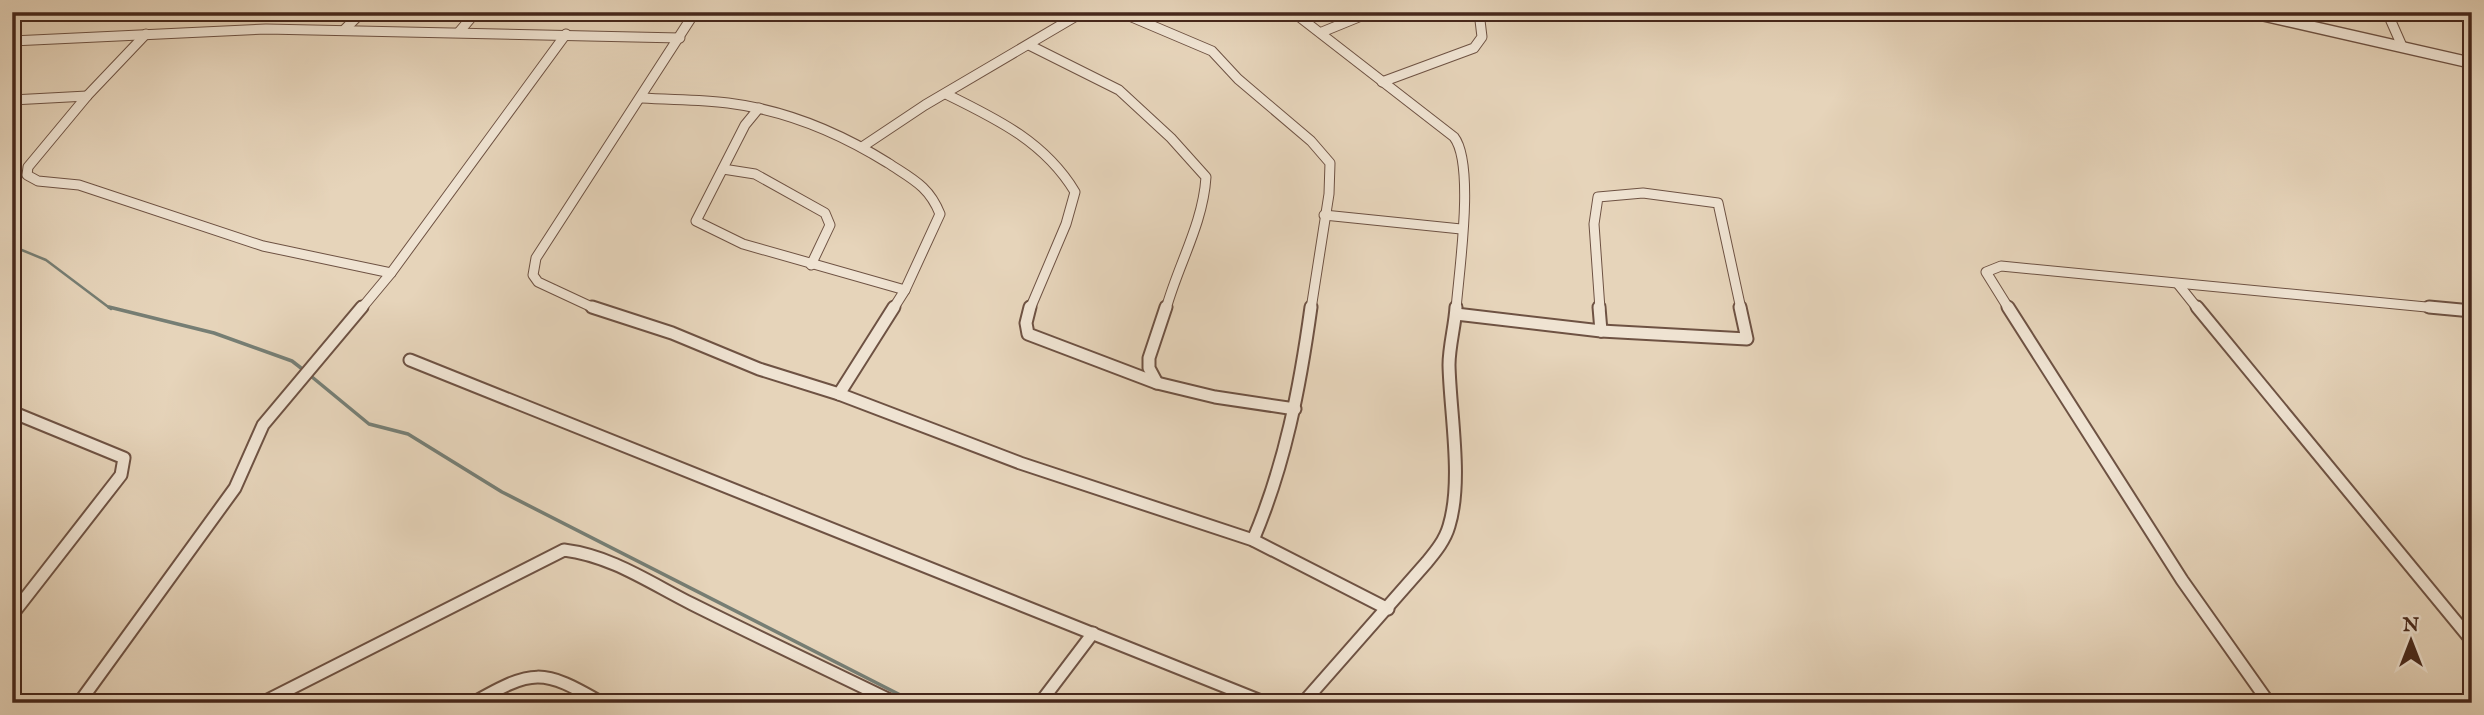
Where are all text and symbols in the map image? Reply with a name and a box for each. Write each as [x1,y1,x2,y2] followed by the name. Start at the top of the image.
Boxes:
[2376,606,2446,676] north arrow
[2402,614,2420,638] text: N

